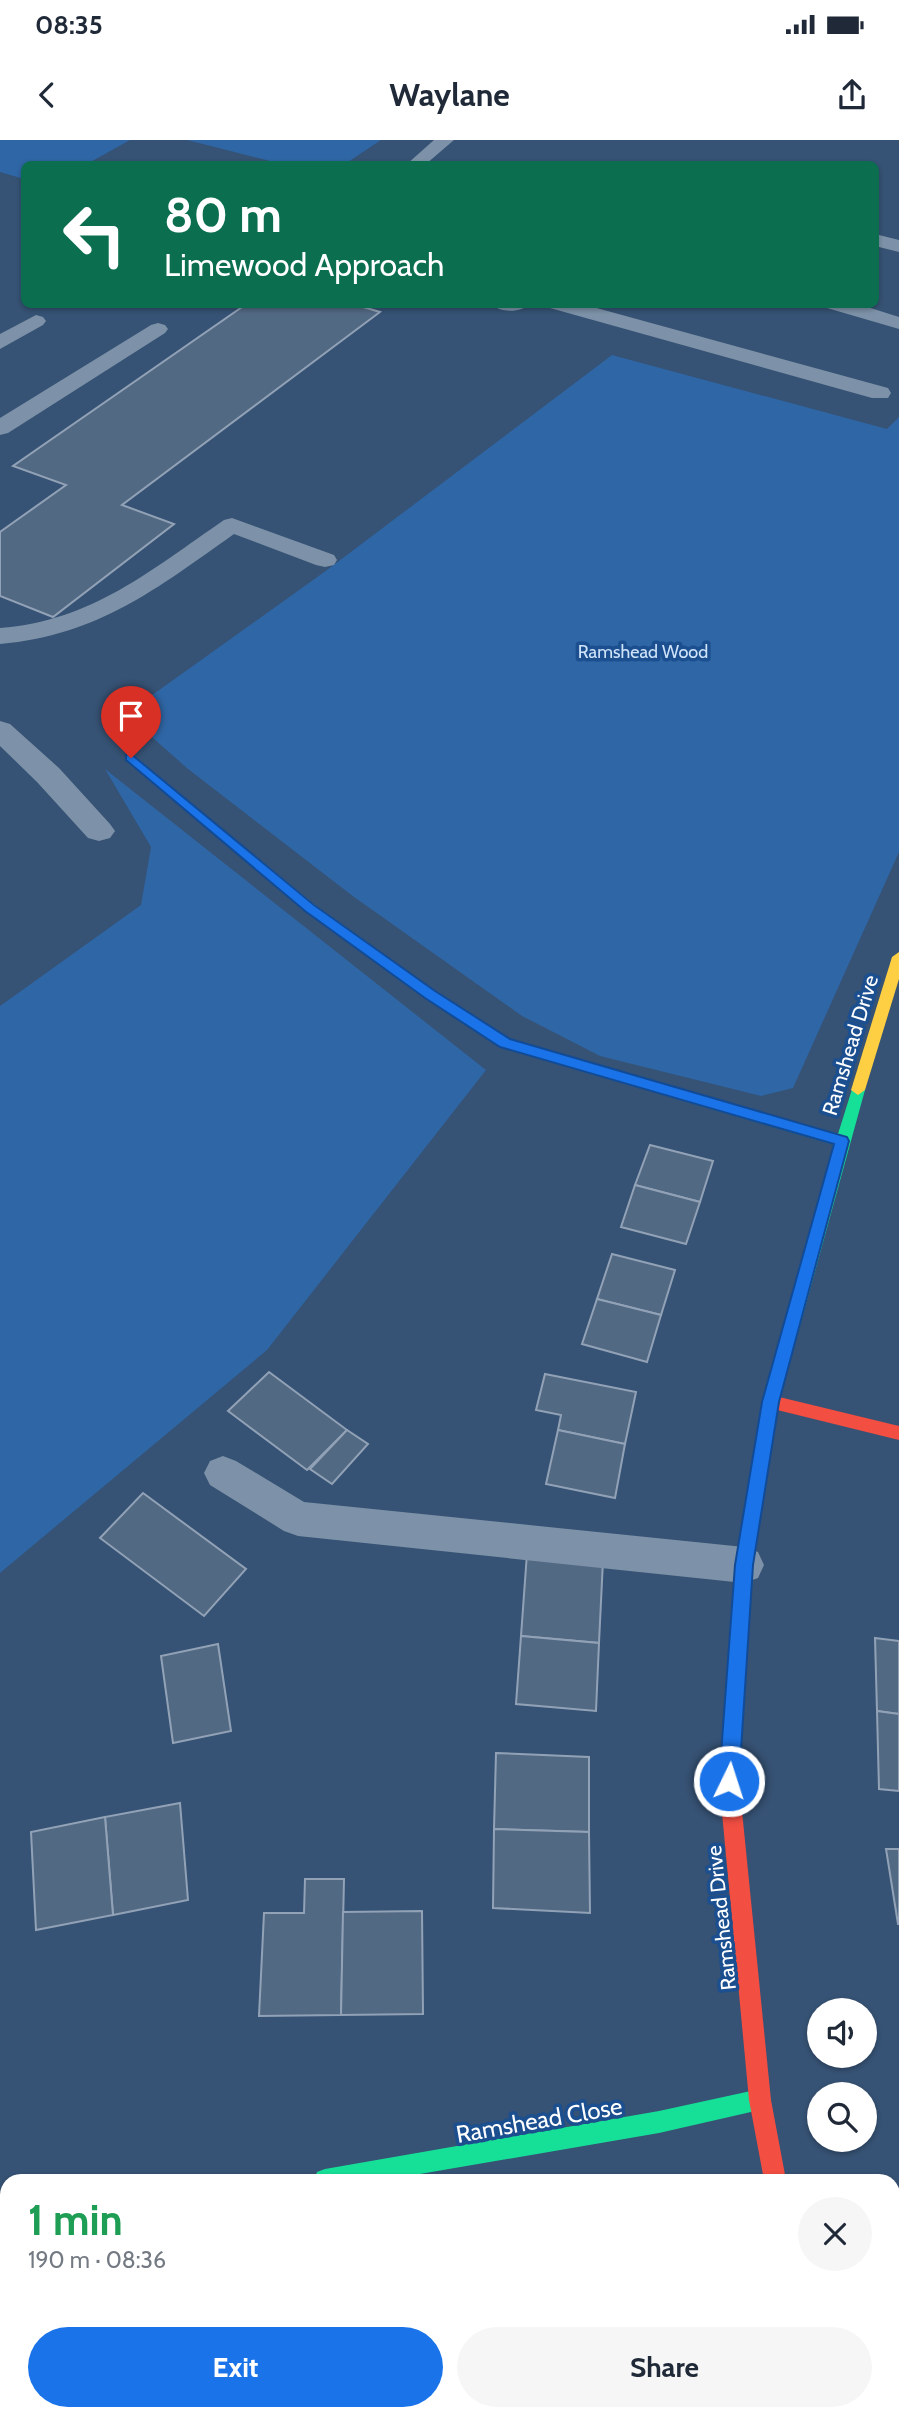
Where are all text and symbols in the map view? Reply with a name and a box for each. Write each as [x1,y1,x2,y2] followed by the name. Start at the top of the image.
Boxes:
[35,9,103,41] text: 08:35
[389,75,510,114] text: Waylane
[28,76,66,114] icon: back
[833,76,871,114] icon: share
[164,185,282,244] text: 80 m
[49,189,140,280] icon: left
[164,245,444,284] text: Limewood Approach
[578,641,708,663] park label: Ramshead Wood
[101,686,161,758] pin
[112,697,150,735] icon: arrive
[817,972,883,1118] street label: Ramshead Drive
[692,1744,766,1818] position arrow
[701,1844,741,1992] street label: Ramshead Drive
[807,1998,877,2152] map controls
[807,1998,877,2068] button: sound
[807,2082,877,2152] button: search
[454,2091,624,2149] street label: Ramshead Close
[28,2194,123,2246] text: 1 min
[798,2197,872,2271] button: close
[28,2246,166,2274] text: 190 m · 08:36
[28,2327,443,2407] button: Exit
[457,2327,872,2407] button: Share

